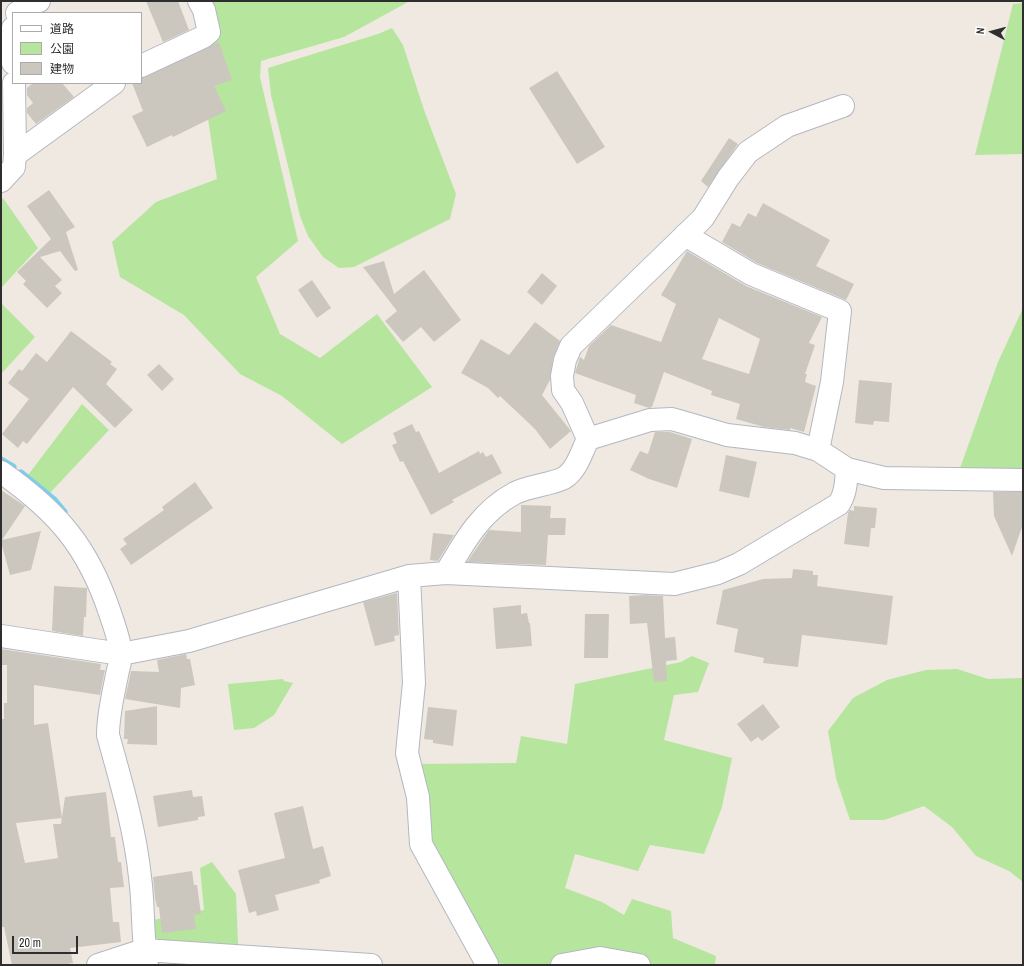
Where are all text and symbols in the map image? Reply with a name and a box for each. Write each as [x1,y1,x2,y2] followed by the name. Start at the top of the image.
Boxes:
[12,12,142,84] legend
[972,12,1012,52] north arrow
[50,21,74,37] text: 道路
[973,27,987,35] text: N
[50,41,74,57] text: 公園
[50,61,74,77] text: 建物
[14,928,80,954] scale bar
[19,935,41,951] text: 20 m

